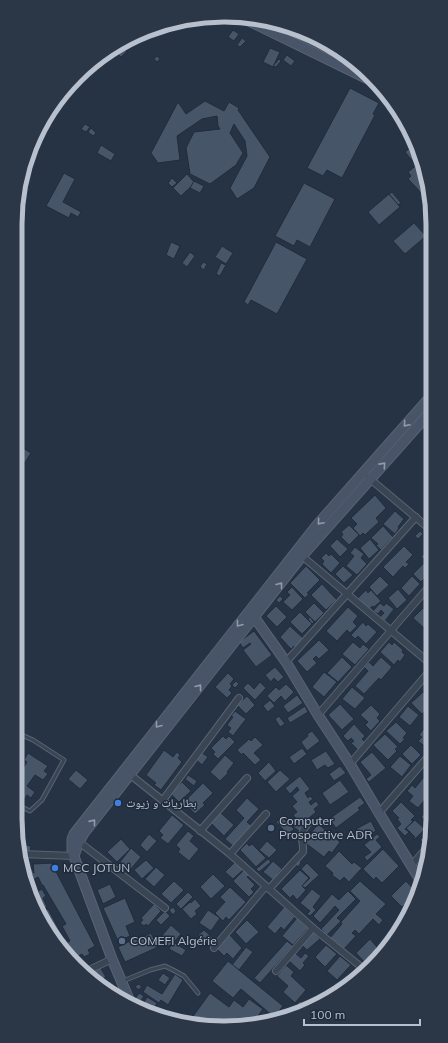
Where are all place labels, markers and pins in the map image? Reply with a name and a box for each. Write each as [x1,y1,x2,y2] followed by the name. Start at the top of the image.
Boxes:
[126,795,196,810] place label: بطاريات و زيوت
[113,798,123,808] marker: بطاريات و زيوت
[279,813,373,842] place label: Computer Prospective ADR
[266,823,276,833] marker: Computer Prospective ADR
[63,860,130,875] place label: MCC JOTUN
[50,863,60,873] marker: MCC JOTUN
[130,933,217,948] place label: COMEFI Algérie
[117,936,127,946] marker: COMEFI Algérie

